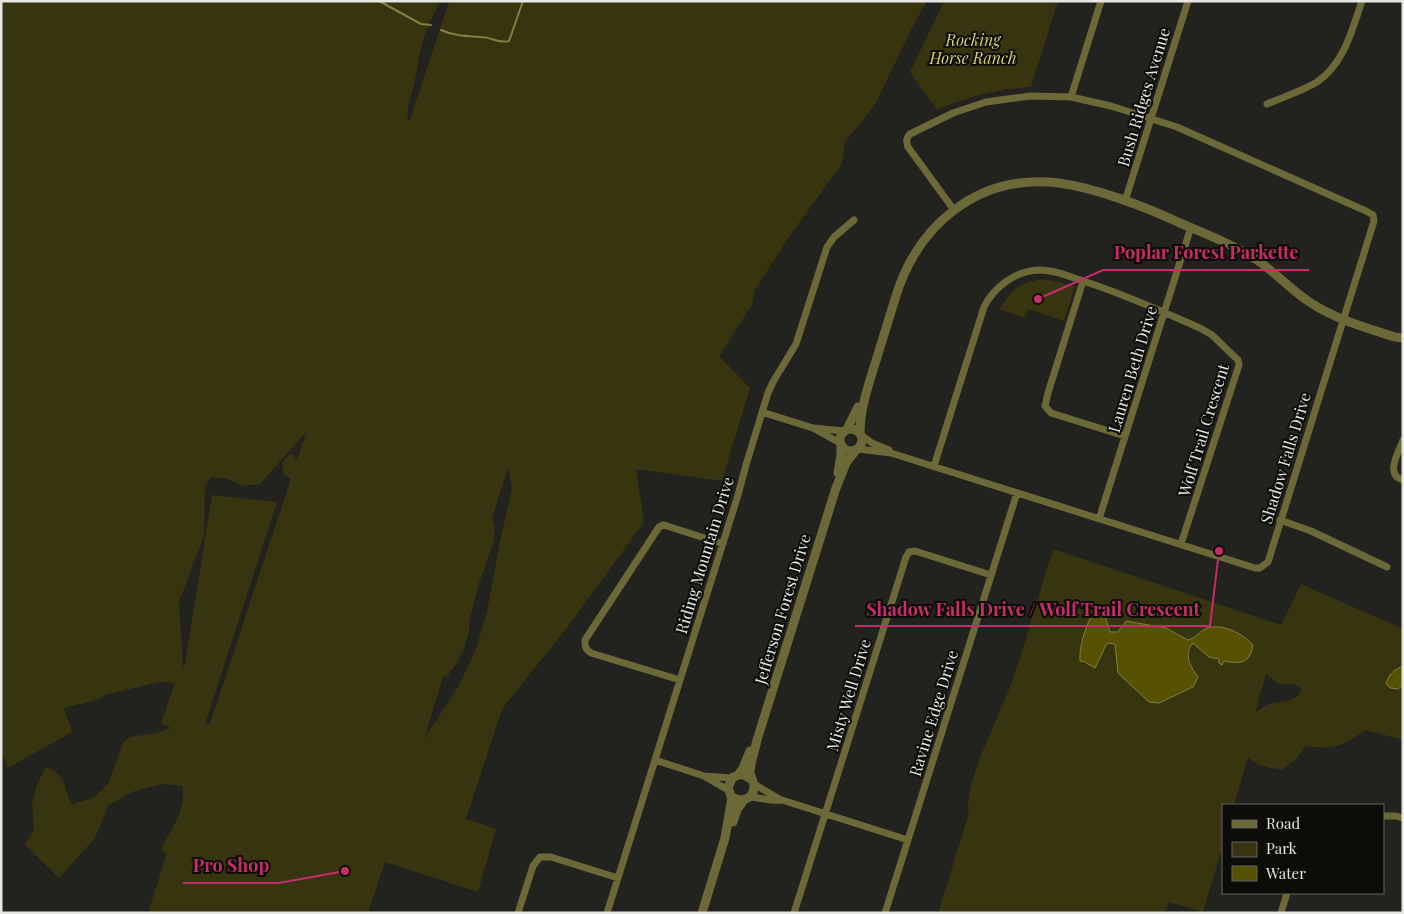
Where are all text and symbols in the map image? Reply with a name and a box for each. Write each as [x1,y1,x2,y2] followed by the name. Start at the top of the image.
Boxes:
[1112,25,1174,169] street label: Bush Ridges Avenue
[928,29,1017,68] park label: Rocking Horse Ranch
[1103,237,1309,270] callout: Poplar Forest Parkette
[1114,240,1298,264] text: Poplar Forest Parkette
[1103,303,1161,435] street label: Lauren Beth Drive
[1173,361,1233,500] street label: Wolf Trail Crescent
[1255,390,1315,526] street label: Shadow Falls Drive
[670,474,738,636] street label: Riding Mountain Drive
[749,531,815,688] street label: Jefferson Forest Drive
[855,593,1210,626] callout: Shadow Falls Drive / Wolf Trail Crescent
[866,597,1200,621] text: Shadow Falls Drive / Wolf Trail Crescent
[821,636,875,754] street label: Misty Well Drive
[904,647,962,779] street label: Ravine Edge Drive
[1222,804,1384,894] legend
[1266,813,1300,833] text: Road
[1266,838,1298,858] text: Park
[183,850,279,883] callout: Pro Shop
[193,853,269,877] text: Pro Shop
[1265,863,1306,883] text: Water

